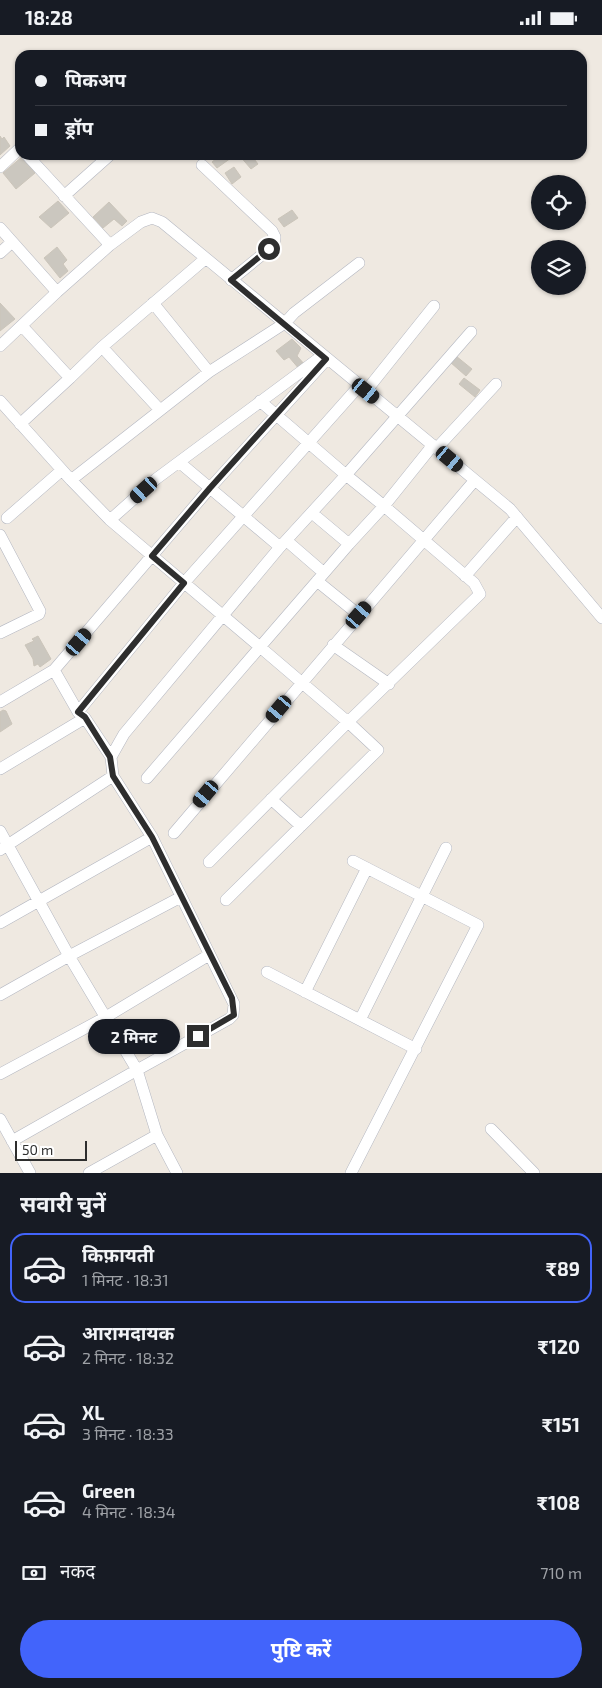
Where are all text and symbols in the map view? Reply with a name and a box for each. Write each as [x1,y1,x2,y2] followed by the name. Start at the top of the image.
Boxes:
[25,6,73,29] text: 18:28
[65,68,126,91] text: पिकअप
[65,116,93,139] text: ड्रॉप
[531,175,586,295] map controls
[531,175,586,230] button: locate
[258,238,280,260] route start
[531,240,586,295] button: layers
[349,376,382,406] car
[433,444,466,474] car
[127,474,160,506] car
[343,599,374,631] car
[63,626,94,658] car
[263,693,294,725] car
[190,778,221,810] car
[88,1019,180,1053] callout: 2 मिनट
[187,1025,209,1047] route end
[111,1027,157,1046] text: 2 मिनट
[15,1138,88,1161] scale bar
[22,1141,53,1158] text: 50 m
[20,1190,106,1216] text: सवारी चुनें
[82,1243,154,1266] text: किफ़ायती
[22,1246,67,1291] icon: car
[546,1257,580,1280] text: ₹89
[82,1270,169,1289] text: 1 मिनट · 18:31
[82,1321,174,1344] text: आरामदायक
[22,1324,67,1369] icon: car
[538,1335,580,1358] text: ₹120
[82,1348,174,1367] text: 2 मिनट · 18:32
[82,1401,104,1424] text: XL
[22,1402,67,1447] icon: car
[542,1413,580,1436] text: ₹151
[82,1424,174,1443] text: 3 मिनट · 18:33
[82,1479,135,1502] text: Green
[22,1480,67,1525] icon: car
[537,1491,580,1514] text: ₹108
[82,1502,176,1521] text: 4 मिनट · 18:34
[20,1559,48,1587] icon: cash
[60,1559,95,1582] text: नकद
[540,1563,582,1582] text: 710 m
[20,1620,582,1678] button: पुष्टि करें

